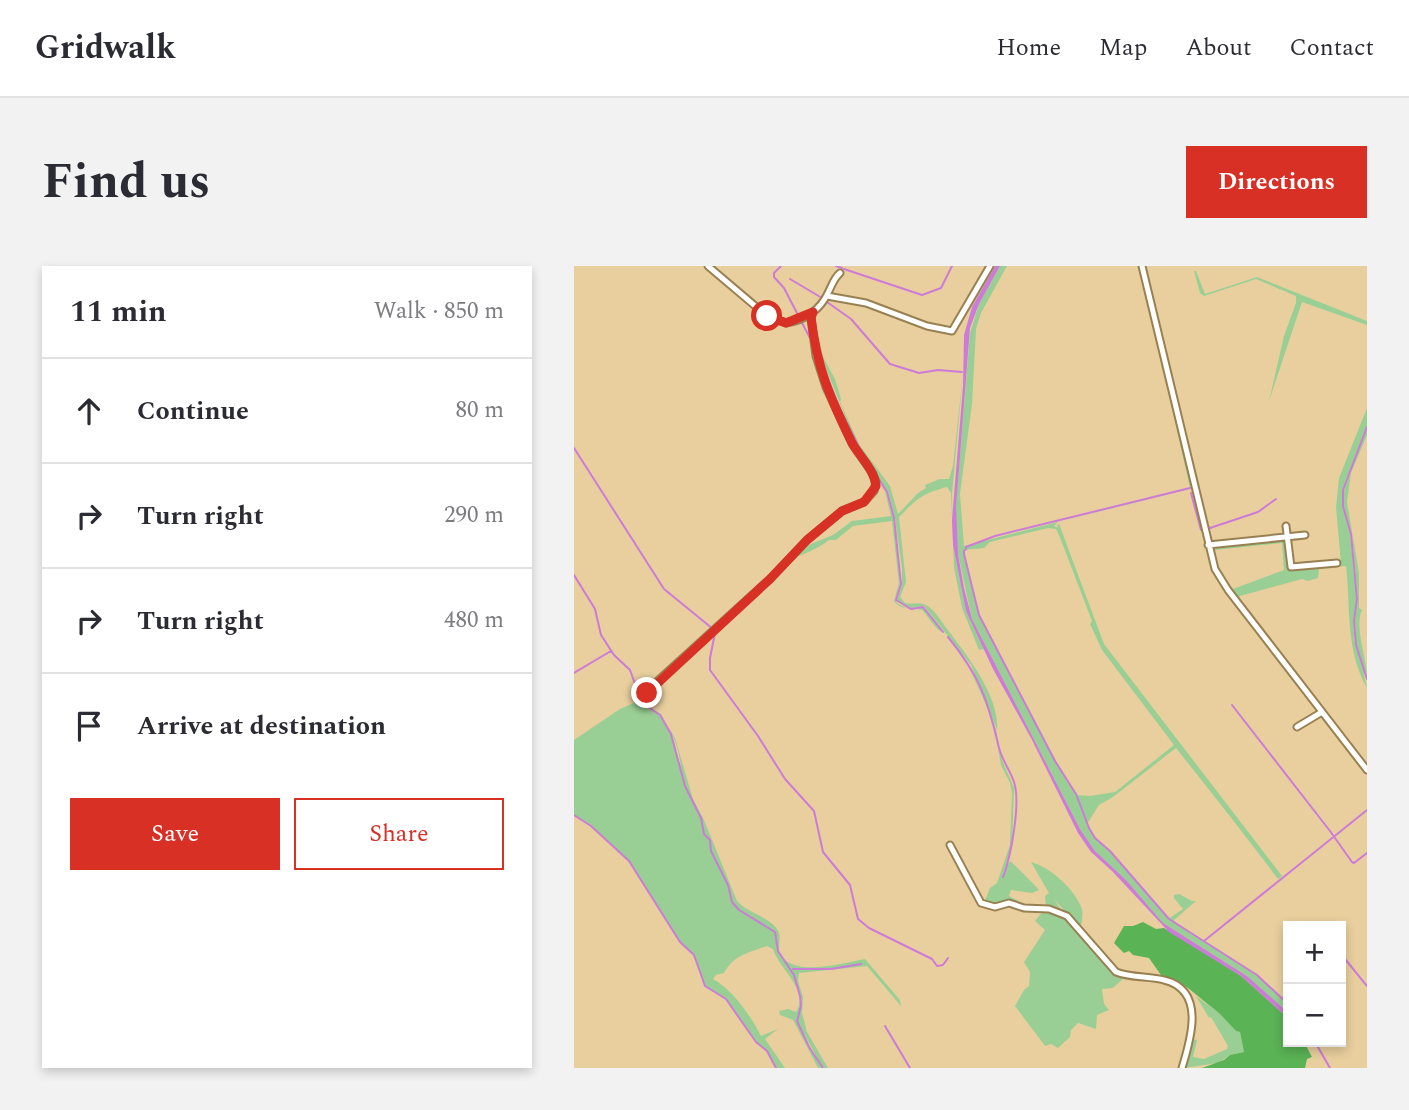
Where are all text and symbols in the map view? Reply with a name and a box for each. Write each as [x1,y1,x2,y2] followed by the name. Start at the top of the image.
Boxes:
[35,23,176,73] text: Gridwalk
[996,30,1061,66] text: Home
[1099,30,1147,66] text: Map
[1185,30,1251,66] text: About
[1289,30,1374,66] text: Contact
[42,145,210,220] text: Find us
[1186,146,1367,218] button: Directions
[70,289,167,335] text: 11 min
[374,294,504,329] text: Walk · 850 m
[751,300,782,331] route start
[137,391,249,431] text: Continue
[70,392,108,430] icon: ahead
[455,393,504,428] text: 80 m
[137,496,264,536] text: Turn right
[70,497,108,535] icon: right
[444,498,504,533] text: 290 m
[137,601,264,641] text: Turn right
[70,602,108,640] icon: right
[444,603,504,638] text: 480 m
[631,677,662,708] route end
[137,706,386,746] text: Arrive at destination
[70,707,108,745] icon: arrive
[70,798,280,870] button: Save
[294,798,504,870] button: Share
[1283,921,1346,1047] map controls
[1283,921,1346,984] button: +
[1283,984,1346,1047] button: −

